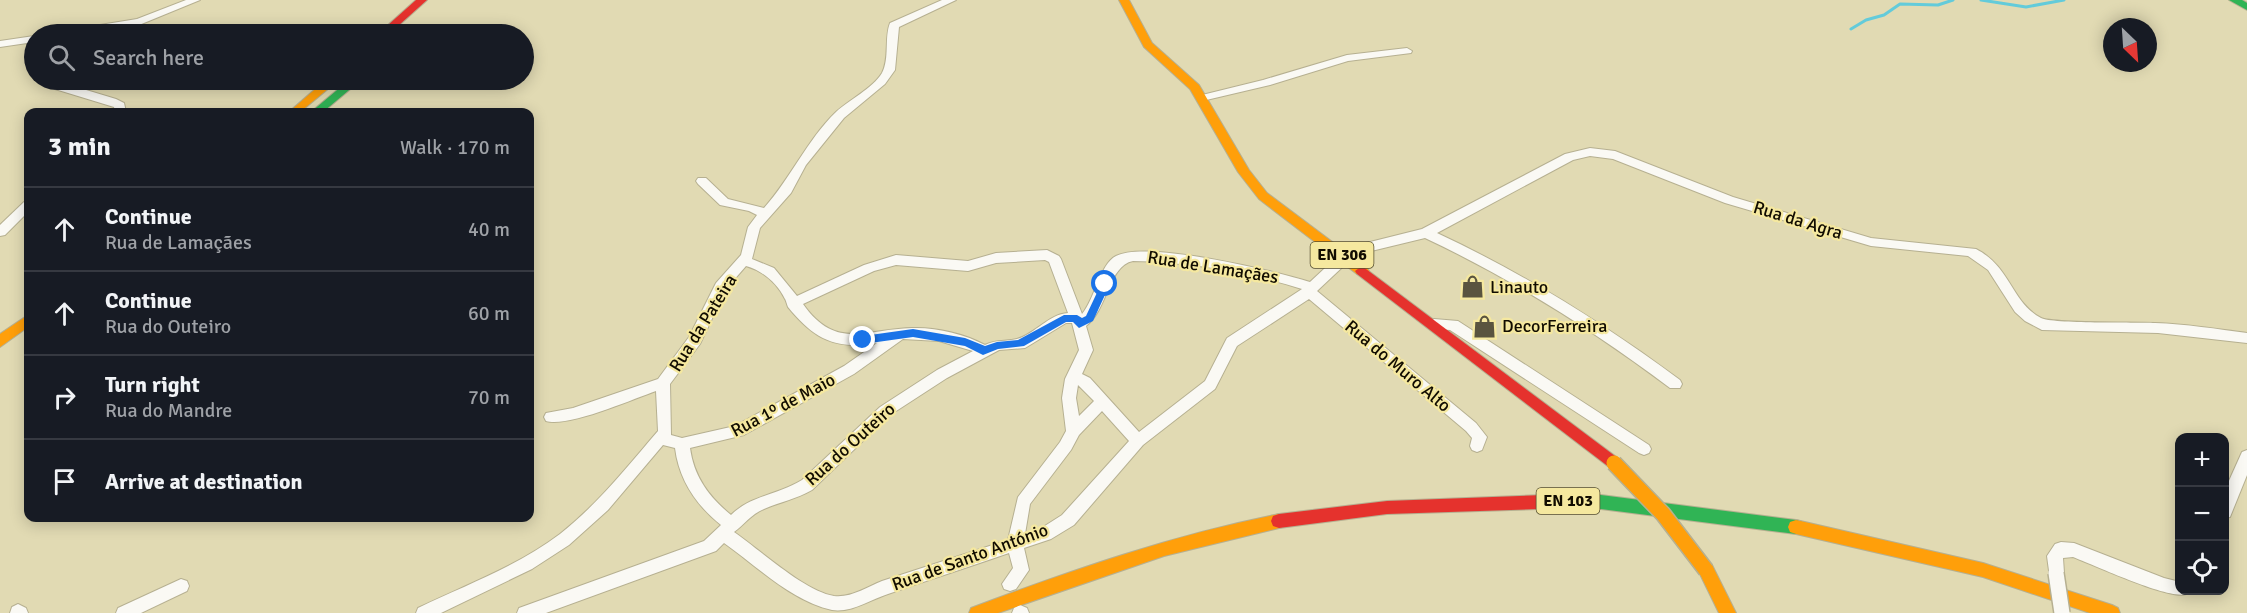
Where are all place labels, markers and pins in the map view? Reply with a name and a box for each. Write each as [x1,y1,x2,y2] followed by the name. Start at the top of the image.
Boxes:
[1459,274,1485,300] shop icon: Linauto
[1490,276,1548,298] place label: Linauto
[1471,313,1497,339] shop icon: DecorFerreira
[1502,315,1607,337] place label: DecorFerreira

